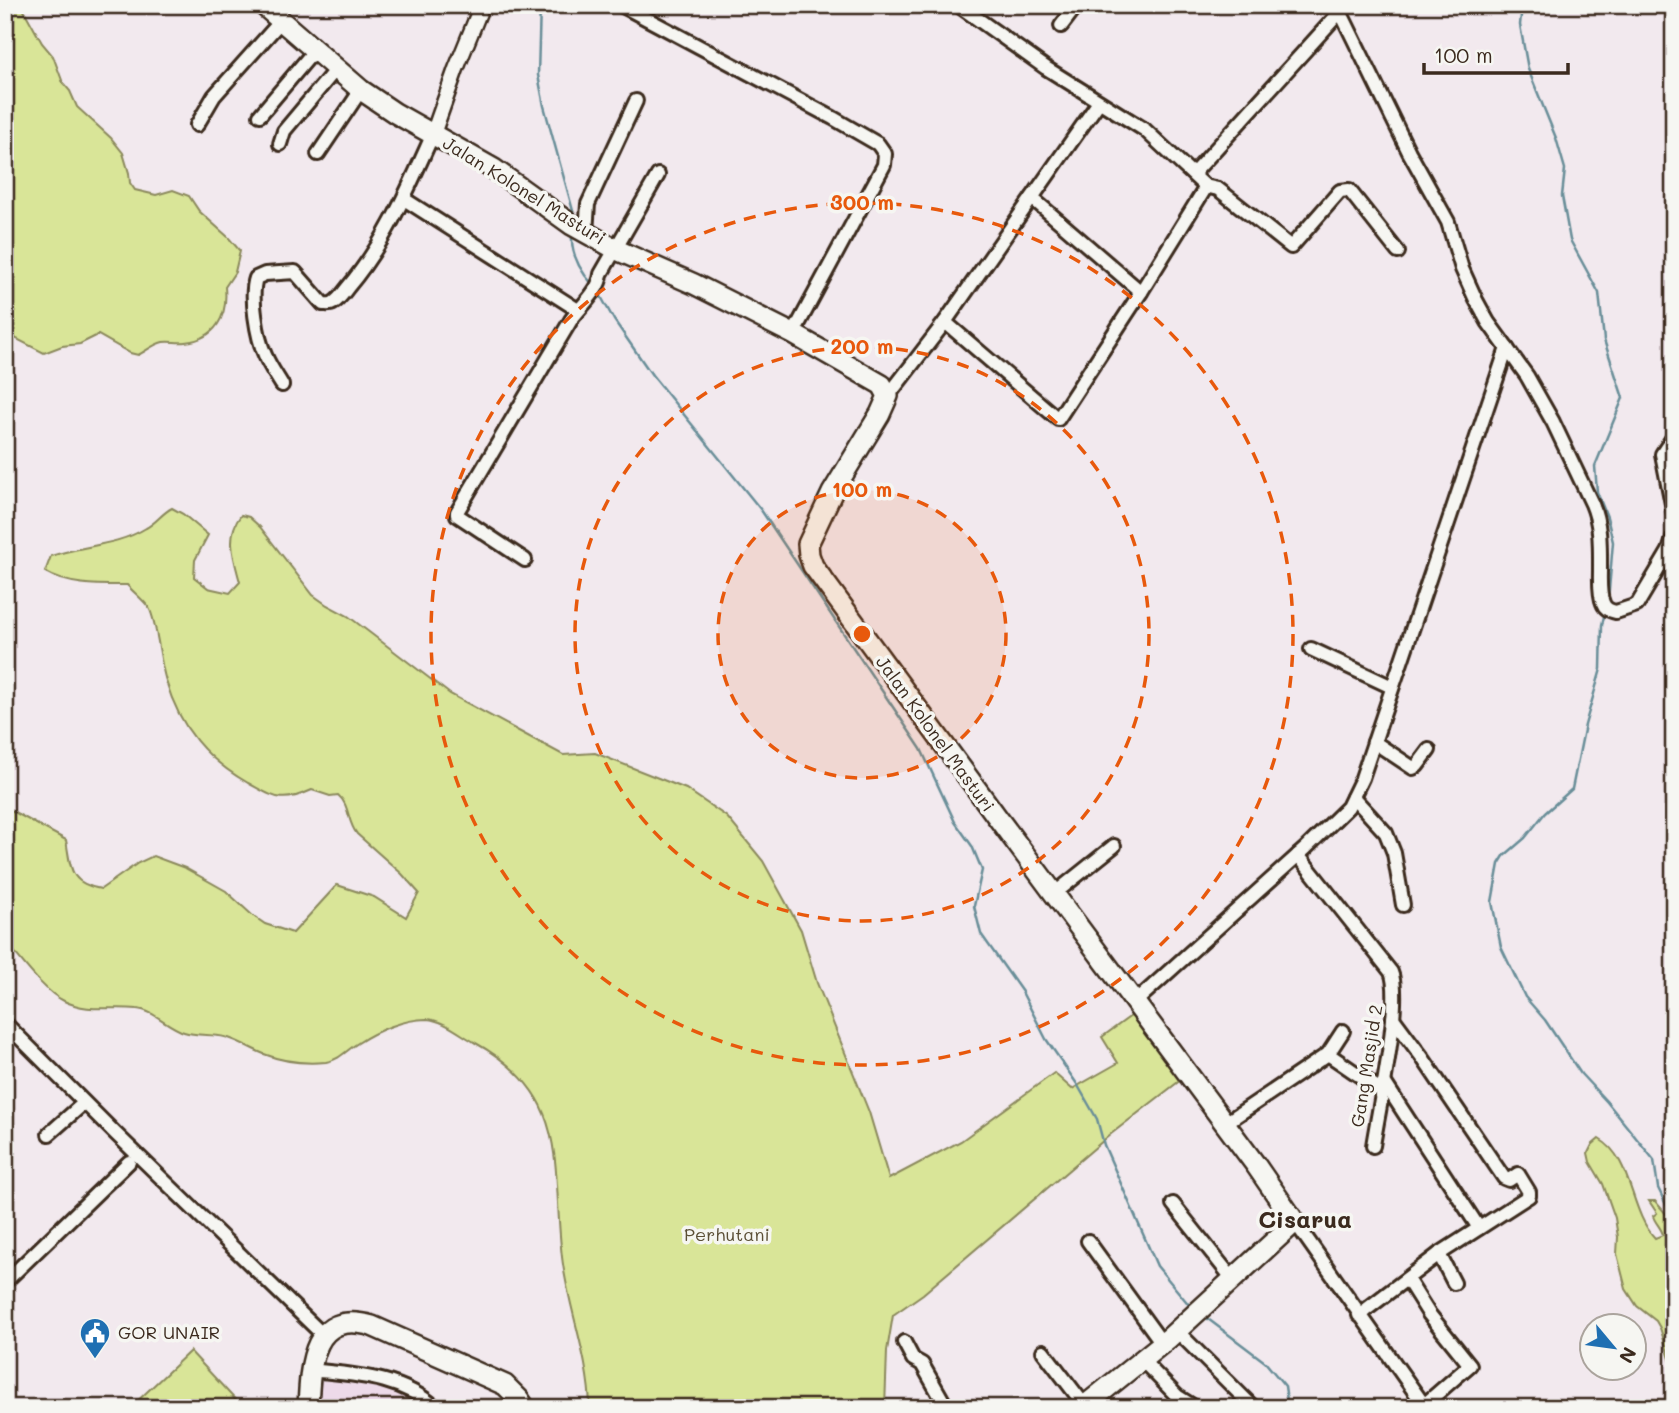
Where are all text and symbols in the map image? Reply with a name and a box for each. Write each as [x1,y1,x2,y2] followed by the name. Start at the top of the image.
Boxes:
[1424,32,1567,76] scale bar
[1434,41,1493,68] text: 100 m
[439,130,610,250] street label: Jalan Kolonel Masturi
[830,188,894,215] text: 300 m
[831,332,893,359] text: 200 m
[832,475,892,502] text: 100 m
[850,622,874,646] centre of rings
[871,651,1001,816] street label: Jalan Kolonel Masturi
[1344,1003,1388,1129] street label: Gang Masjid 2
[1258,1203,1352,1234] district label: Cisarua
[684,1222,770,1246] park label: Perhutani
[1578,1312,1648,1382] north arrow
[78,1316,112,1360] public building icon: GOR UNAIR
[118,1320,220,1344] place label: GOR UNAIR
[1614,1343,1643,1368] text: N

